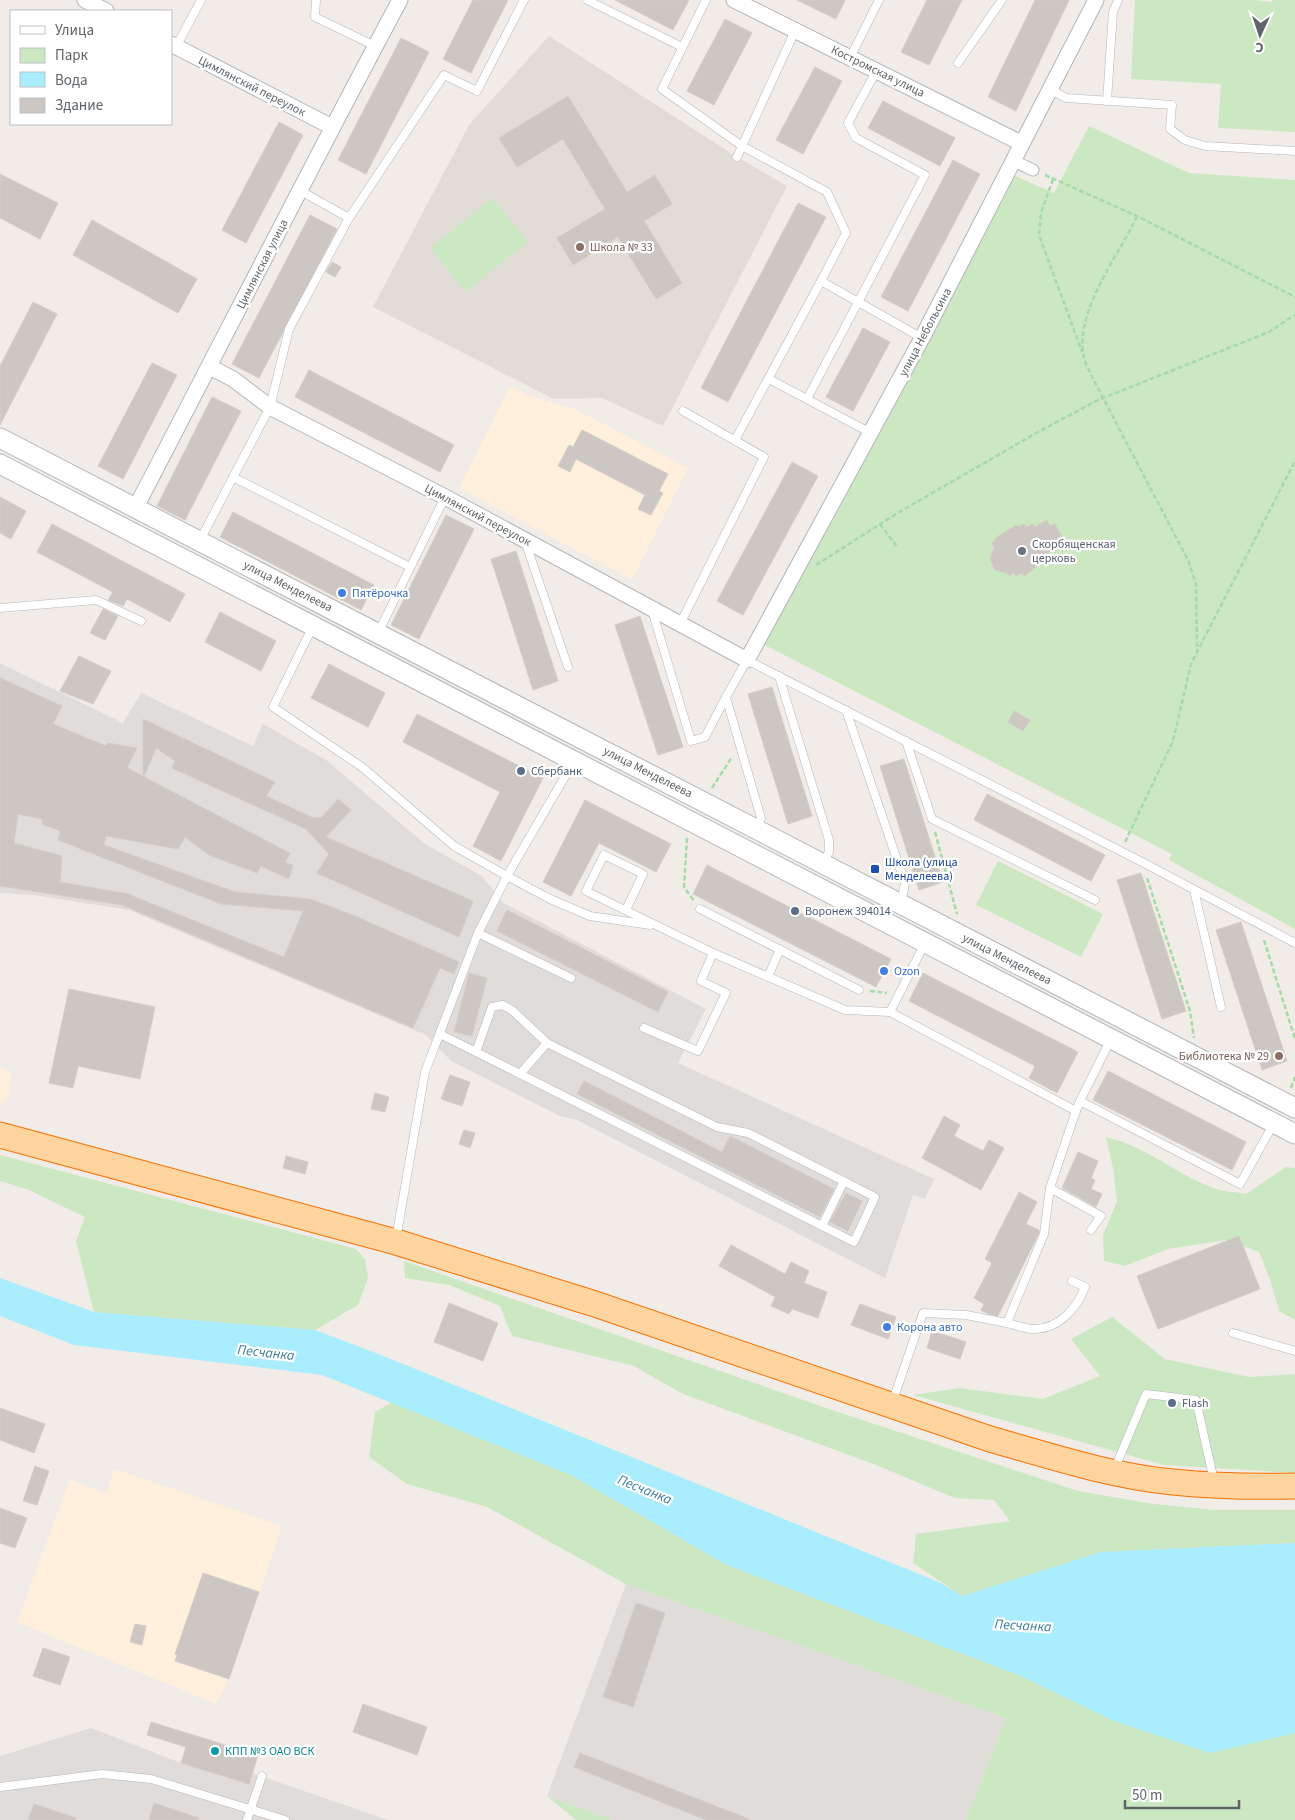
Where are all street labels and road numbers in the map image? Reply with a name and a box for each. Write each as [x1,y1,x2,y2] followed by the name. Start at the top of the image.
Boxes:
[828,41,928,102] street label: Костромская улица
[195,52,308,121] street label: Цимлянский переулок
[232,216,292,312] street label: Цимлянская улица
[895,285,956,379] street label: улица Небольсина
[421,480,534,551] street label: Цимлянский переулок
[240,557,335,616] street label: улица Менделеева
[600,743,695,802] street label: улица Менделеева
[959,930,1054,989] street label: улица Менделеева

